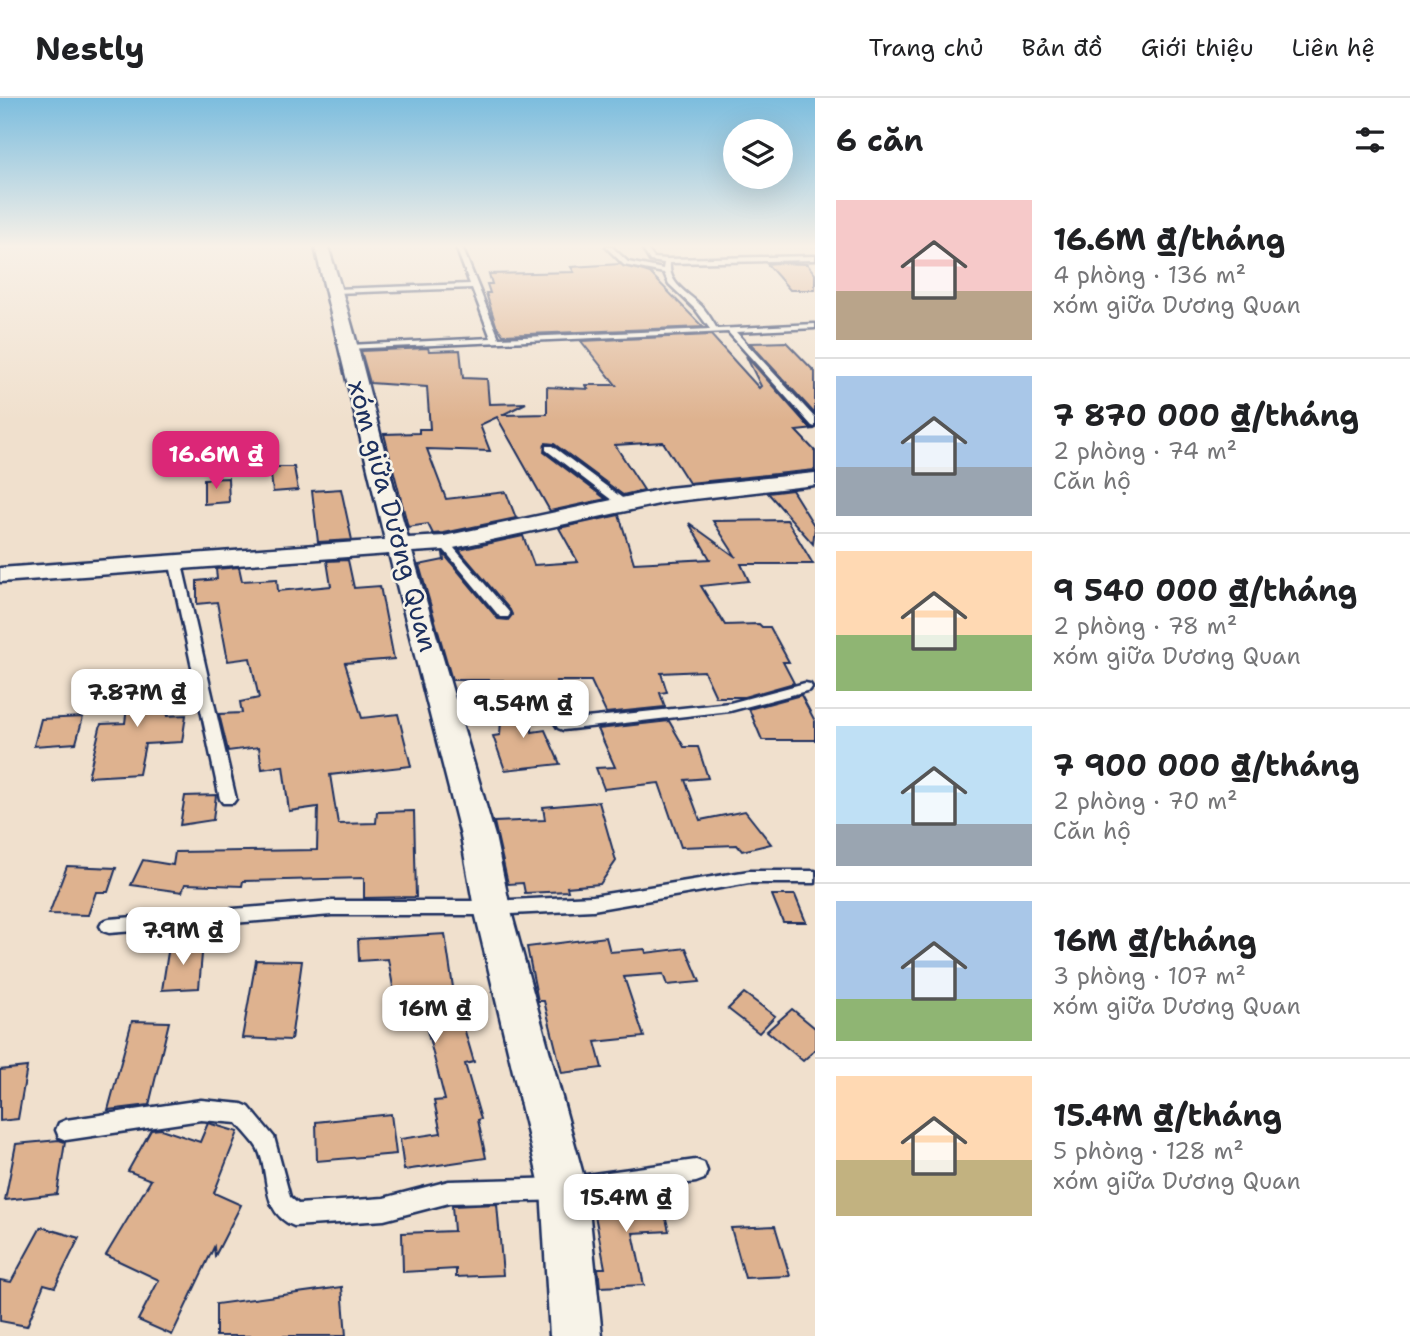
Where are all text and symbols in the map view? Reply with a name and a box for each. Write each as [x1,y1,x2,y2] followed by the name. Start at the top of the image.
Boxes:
[35,26,145,71] text: Nestly
[869,32,984,64] text: Trang chủ
[1022,32,1103,64] text: Bản đồ
[1141,32,1254,64] text: Giới thiệu
[1292,32,1375,64] text: Liên hệ
[723,119,793,189] map controls
[723,119,793,189] button: layers
[836,120,924,161] text: 6 căn
[1351,121,1389,159] icon: filters
[1053,219,1285,260] text: 16.6M ₫/tháng
[892,228,976,312] icon: home
[1053,260,1246,290] text: 4 phòng · 136 m²
[1053,290,1300,320] text: xóm giữa Dương Quan
[340,376,447,656] street label: xóm giữa Dương Quan
[1053,395,1359,436] text: 7 870 000 ₫/tháng
[892,404,976,488] icon: home
[151,432,281,491] pin: 16.6M ₫
[1053,436,1237,466] text: 2 phòng · 74 m²
[168,439,264,469] text: 16.6M ₫
[1053,466,1131,496] text: Căn hộ
[1053,570,1357,611] text: 9 540 000 ₫/tháng
[892,579,976,663] icon: home
[1053,611,1237,641] text: 2 phòng · 78 m²
[1053,641,1300,671] text: xóm giữa Dương Quan
[72,670,202,729] pin: 7.87M ₫
[87,677,187,707] text: 7.87M ₫
[458,680,588,740] pin: 9.54M ₫
[473,688,573,718] text: 9.54M ₫
[1053,745,1359,786] text: 7 900 000 ₫/tháng
[892,754,976,838] icon: home
[1053,786,1238,816] text: 2 phòng · 70 m²
[1053,816,1131,846] text: Căn hộ
[126,908,240,967] pin: 7.9M ₫
[142,915,224,945] text: 7.9M ₫
[1053,920,1257,961] text: 16M ₫/tháng
[892,929,976,1013] icon: home
[1053,961,1246,991] text: 3 phòng · 107 m²
[386,986,484,1045] pin: 16M ₫
[1053,991,1300,1021] text: xóm giữa Dương Quan
[398,993,472,1023] text: 16M ₫
[1053,1095,1282,1136] text: 15.4M ₫/tháng
[892,1104,976,1188] icon: home
[1053,1136,1244,1166] text: 5 phòng · 128 m²
[1053,1166,1300,1196] text: xóm giữa Dương Quan
[561,1174,691,1234] pin: 15.4M ₫
[580,1182,672,1212] text: 15.4M ₫

